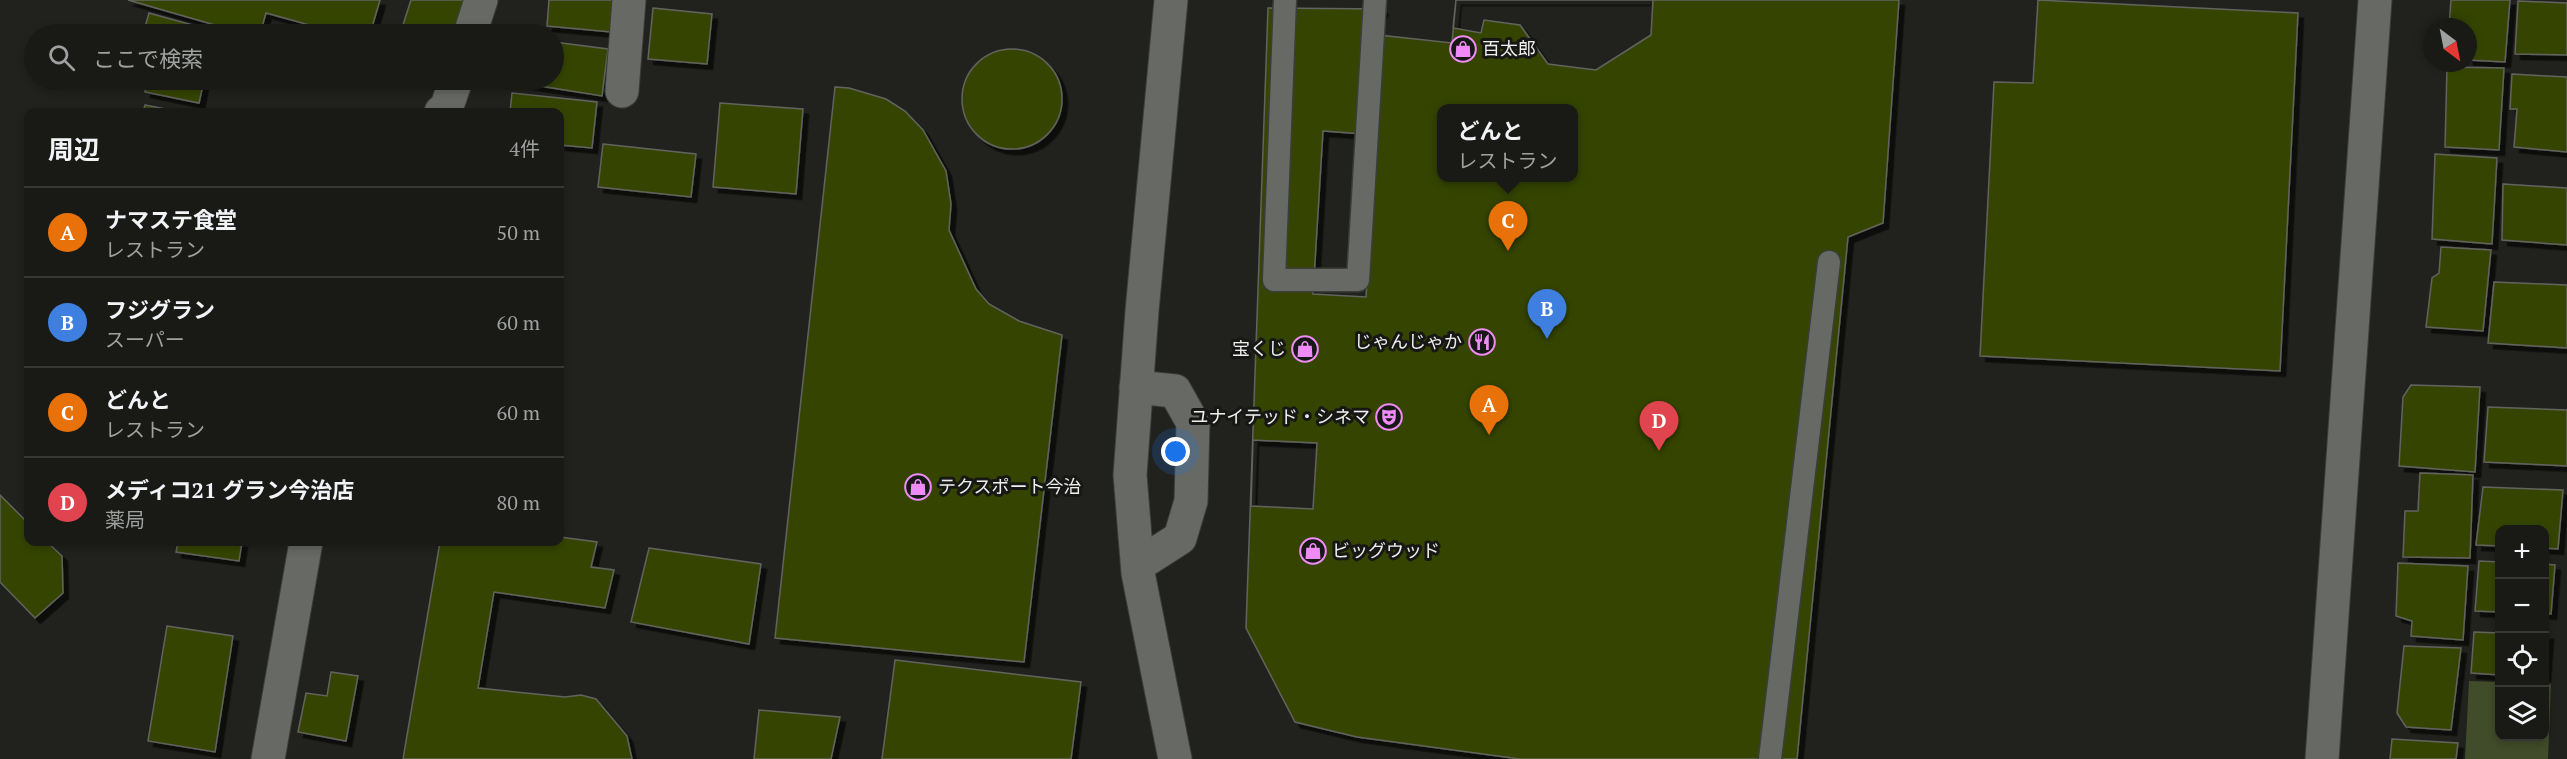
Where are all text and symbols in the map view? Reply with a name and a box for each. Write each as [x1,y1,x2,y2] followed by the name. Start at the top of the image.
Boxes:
[2423,18,2477,72] north arrow
[24,24,564,90] search box
[1448,34,1478,64] shop icon: 百太郎
[1482,36,1536,60] place label: 百太郎
[45,41,78,74] icon: search
[93,44,203,73] text: ここで検索
[1437,104,1578,182] popup
[1458,116,1524,145] text: どんと
[48,132,100,166] text: 周辺
[509,135,540,162] text: 4件
[1458,147,1558,174] text: レストラン
[1488,202,1528,251] pin: C
[105,205,237,234] text: ナマステ食堂
[60,219,75,246] text: A
[497,219,540,246] text: 50 m
[105,236,205,263] text: レストラン
[1528,290,1566,339] pin: B
[105,295,215,324] text: フジグラン
[61,309,74,336] text: B
[497,309,540,336] text: 60 m
[105,326,185,353] text: スーパー
[1467,327,1497,357] restaurant icon: じゃんじゃか
[1354,329,1462,353] place label: じゃんじゃか
[1290,334,1320,364] shop icon: 宝くじ
[1232,336,1286,360] place label: 宝くじ
[105,385,171,414] text: どんと
[1470,386,1508,435] pin: A
[61,399,74,426] text: C
[497,399,540,426] text: 60 m
[1374,402,1404,432] theatre icon: ユナイテッド・シネマ
[1640,402,1678,451] pin: D
[1190,404,1370,428] place label: ユナイテッド・シネマ
[105,416,205,443] text: レストラン
[1161,437,1190,466] your location
[903,472,933,502] shop icon: テクスポート今治
[938,474,1081,498] place label: テクスポート今治
[105,475,354,504] text: メディコ21 グラン今治店
[60,489,75,516] text: D
[497,489,540,516] text: 80 m
[105,506,145,533] text: 薬局
[2495,525,2549,741] map controls
[2495,525,2549,579] button: +
[1298,536,1328,566] shop icon: ビッグウッド
[1332,538,1440,562] place label: ビッグウッド
[2495,579,2549,633] button: −
[2495,633,2549,687] button: locate
[2495,687,2549,741] button: layers

